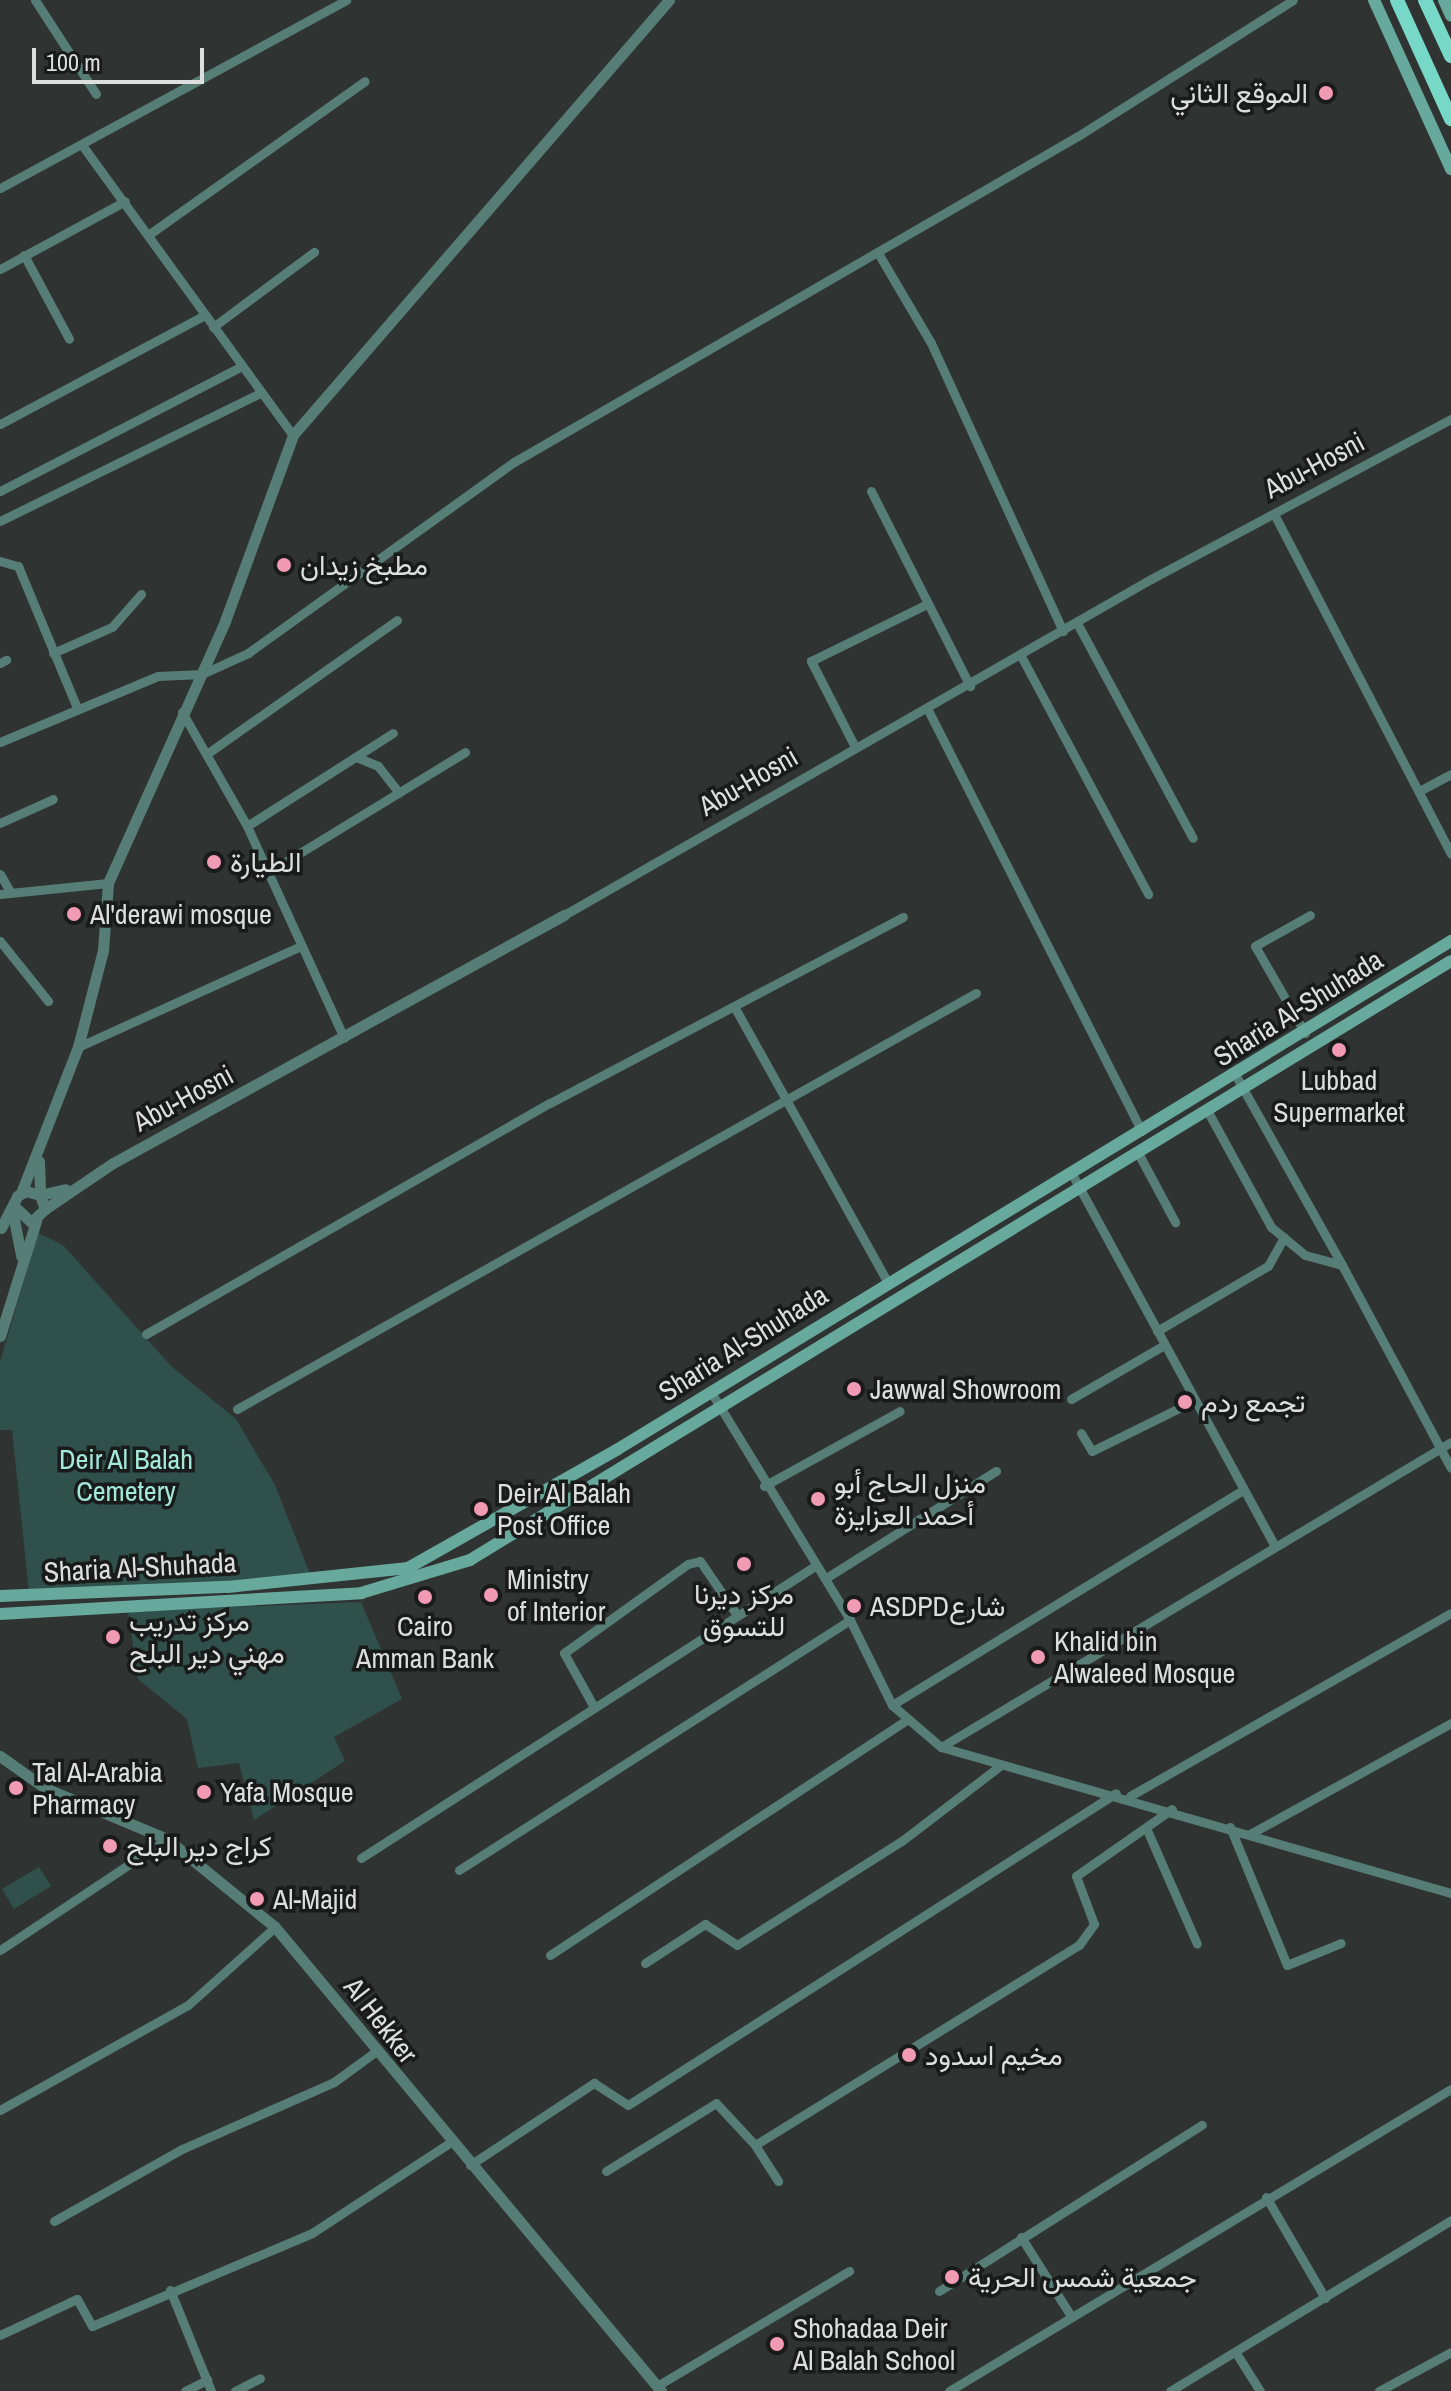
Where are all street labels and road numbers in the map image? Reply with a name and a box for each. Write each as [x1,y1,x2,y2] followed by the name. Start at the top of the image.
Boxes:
[1258,425,1370,505] street label: Abu-Hosni
[693,739,803,823] street label: Abu-Hosni
[1207,942,1389,1074] street label: Sharia Al-Shuhada
[127,1058,239,1138] street label: Abu-Hosni
[652,1277,834,1409] street label: Sharia Al-Shuhada
[42,1545,238,1589] street label: Sharia Al-Shuhada
[337,1970,425,2070] street label: Al Hekker

